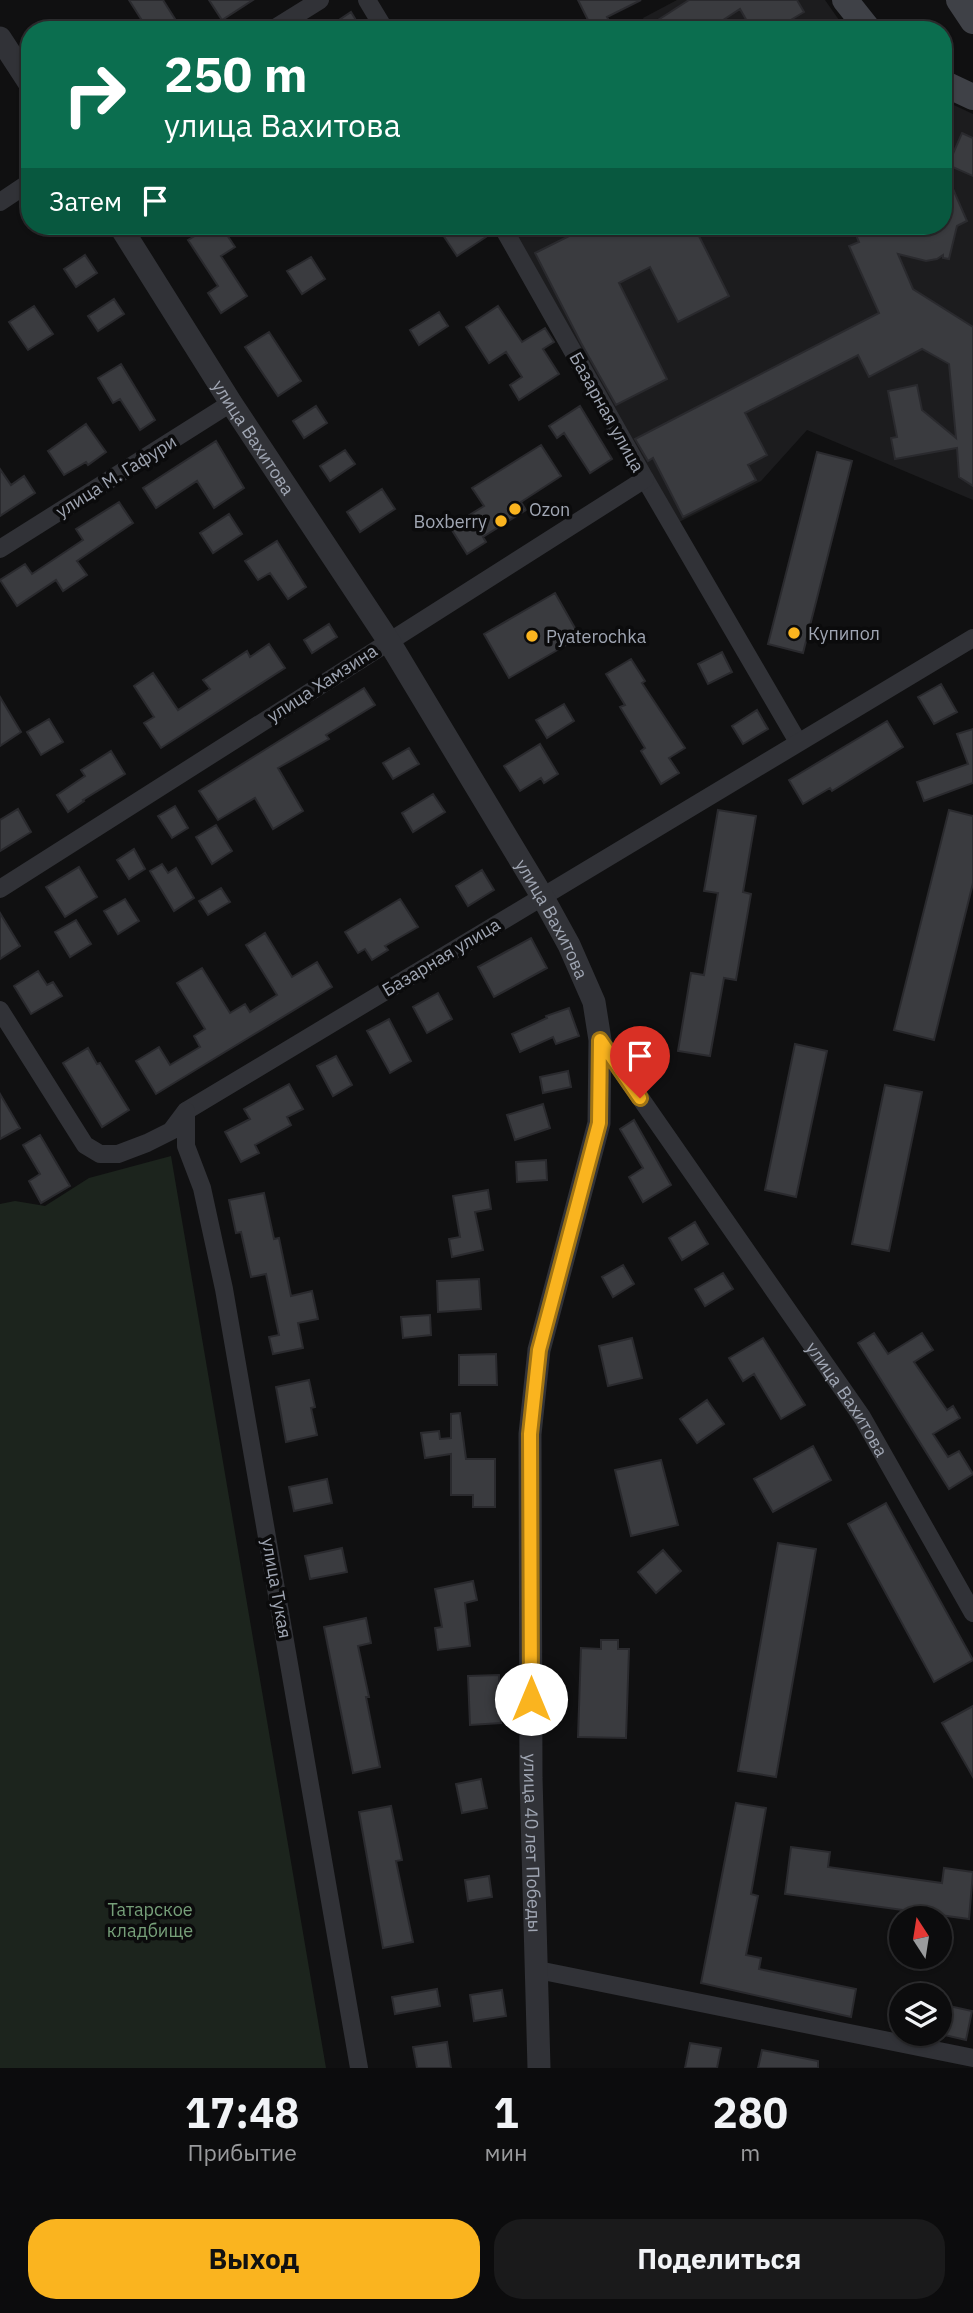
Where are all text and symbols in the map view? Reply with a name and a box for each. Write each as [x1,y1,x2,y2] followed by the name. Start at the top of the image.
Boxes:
[164,42,308,105] text: 250 m
[49,49,140,140] icon: right
[164,104,401,146] text: улица Вахитова
[136,182,174,220] icon: arrive
[49,184,122,218] text: Затем
[564,348,650,476] street label: Базарная улица
[208,375,300,499] street label: улица Вахитова
[51,430,181,522] street label: улица М. Гафури
[529,498,570,521] place label: Ozon
[507,501,523,517] marker: Ozon
[414,510,487,533] place label: Boxberry
[493,513,509,529] marker: Boxberry
[808,622,880,645] place label: Купипол
[546,625,647,648] place label: Pyaterochka
[786,625,802,641] marker: Купипол
[524,628,540,644] marker: Pyaterochka
[263,639,382,727] street label: улица Хамзина
[511,854,594,983] street label: улица Вахитова
[378,912,505,1001] street label: Базарная улица
[610,1026,670,1098] pin
[621,1037,659,1075] icon: arrive
[801,1337,894,1461] street label: улица Вахитова
[257,1536,297,1640] street label: улица Тукая
[494,1662,568,1736] position arrow
[519,1754,547,1933] street label: улица 40 лет Победы
[107,1898,193,1942] park label: Татарское кладбище
[889,1906,952,1969] north arrow
[889,1906,952,2046] map controls
[889,1983,952,2046] button: layers
[185,2085,300,2140] text: 17:48
[493,2085,519,2140] text: 1
[712,2085,788,2140] text: 280
[188,2137,297,2167] text: Прибытие
[484,2137,528,2167] text: мин
[740,2137,760,2167] text: m
[28,2219,480,2299] button: Выход
[494,2219,945,2299] button: Поделиться

